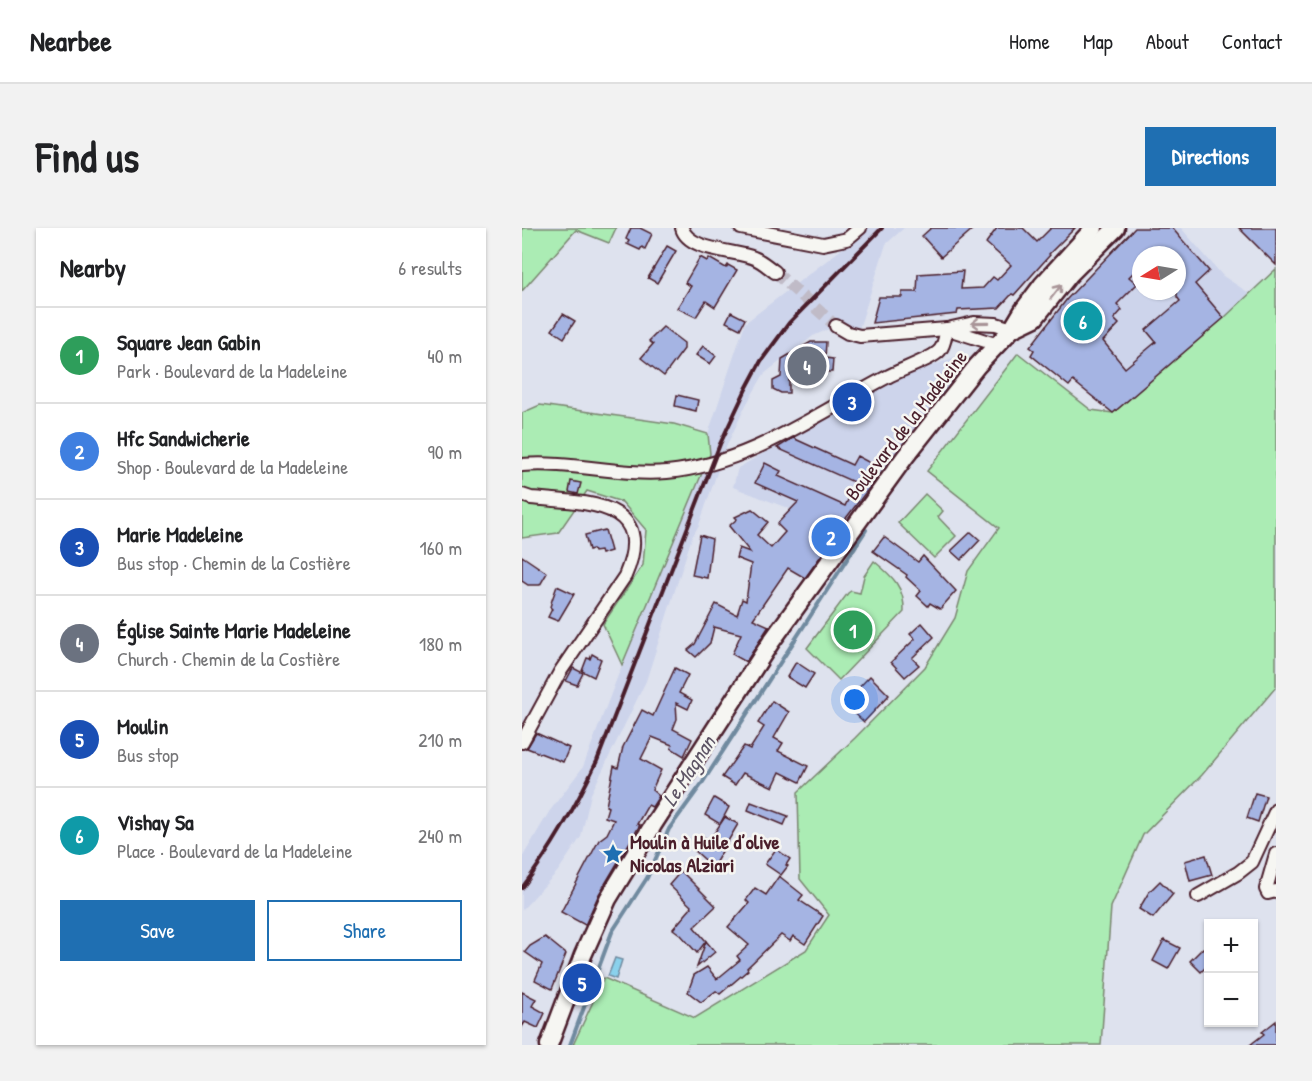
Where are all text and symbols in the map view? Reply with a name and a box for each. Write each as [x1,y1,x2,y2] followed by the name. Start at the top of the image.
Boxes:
[30,22,112,60] text: Nearbee
[1009,27,1050,56] text: Home
[1083,27,1113,56] text: Map
[1146,27,1189,56] text: About
[1222,27,1282,56] text: Contact
[1145,127,1276,186] button: Directions
[36,128,139,185] text: Find us
[1132,246,1186,300] north arrow
[60,250,126,285] text: Nearby
[398,254,462,281] text: 6 results
[1049,284,1062,300] one-way arrow
[1064,298,1102,344] pin: 6
[970,318,990,329] one-way arrow
[117,327,261,357] text: Square Jean Gabin
[76,342,83,369] text: 1
[427,342,462,369] text: 40 m
[788,344,826,388] pin: 4
[838,344,973,505] street label: Boulevard de la Madeleine
[117,357,347,384] text: Park · Boulevard de la Madeleine
[832,380,872,424] pin: 3
[117,423,250,453] text: Hfc Sandwicherie
[75,438,84,465] text: 2
[428,438,462,465] text: 90 m
[117,453,348,480] text: Shop · Boulevard de la Madeleine
[812,514,850,560] pin: 2
[117,519,243,549] text: Marie Madeleine
[75,534,84,561] text: 3
[420,534,462,561] text: 160 m
[117,549,351,576] text: Bus stop · Chemin de la Costière
[834,608,872,652] pin: 1
[117,615,351,645] text: Église Sainte Marie Madeleine
[76,630,83,657] text: 4
[419,630,462,657] text: 180 m
[117,645,340,672] text: Church · Chemin de la Costière
[840,685,869,714] your location
[117,711,168,741] text: Moulin
[75,726,84,753] text: 5
[418,726,462,753] text: 210 m
[655,729,723,811] water label: Le Magnan
[117,741,179,768] text: Bus stop
[117,807,194,837] text: Vishay Sa
[76,822,83,849] text: 6
[418,822,462,849] text: 240 m
[630,828,780,878] place label: Moulin à Huile d’olive Nicolas Alziari
[117,837,353,864] text: Place · Boulevard de la Madeleine
[601,842,625,866] place icon: Moulin à Huile d’olive Nicolas Alziari
[60,900,255,961] button: Save
[267,900,462,961] button: Share
[1204,919,1258,1027] map controls
[1204,919,1258,973] button: +
[562,960,602,1005] pin: 5
[1204,973,1258,1027] button: −

